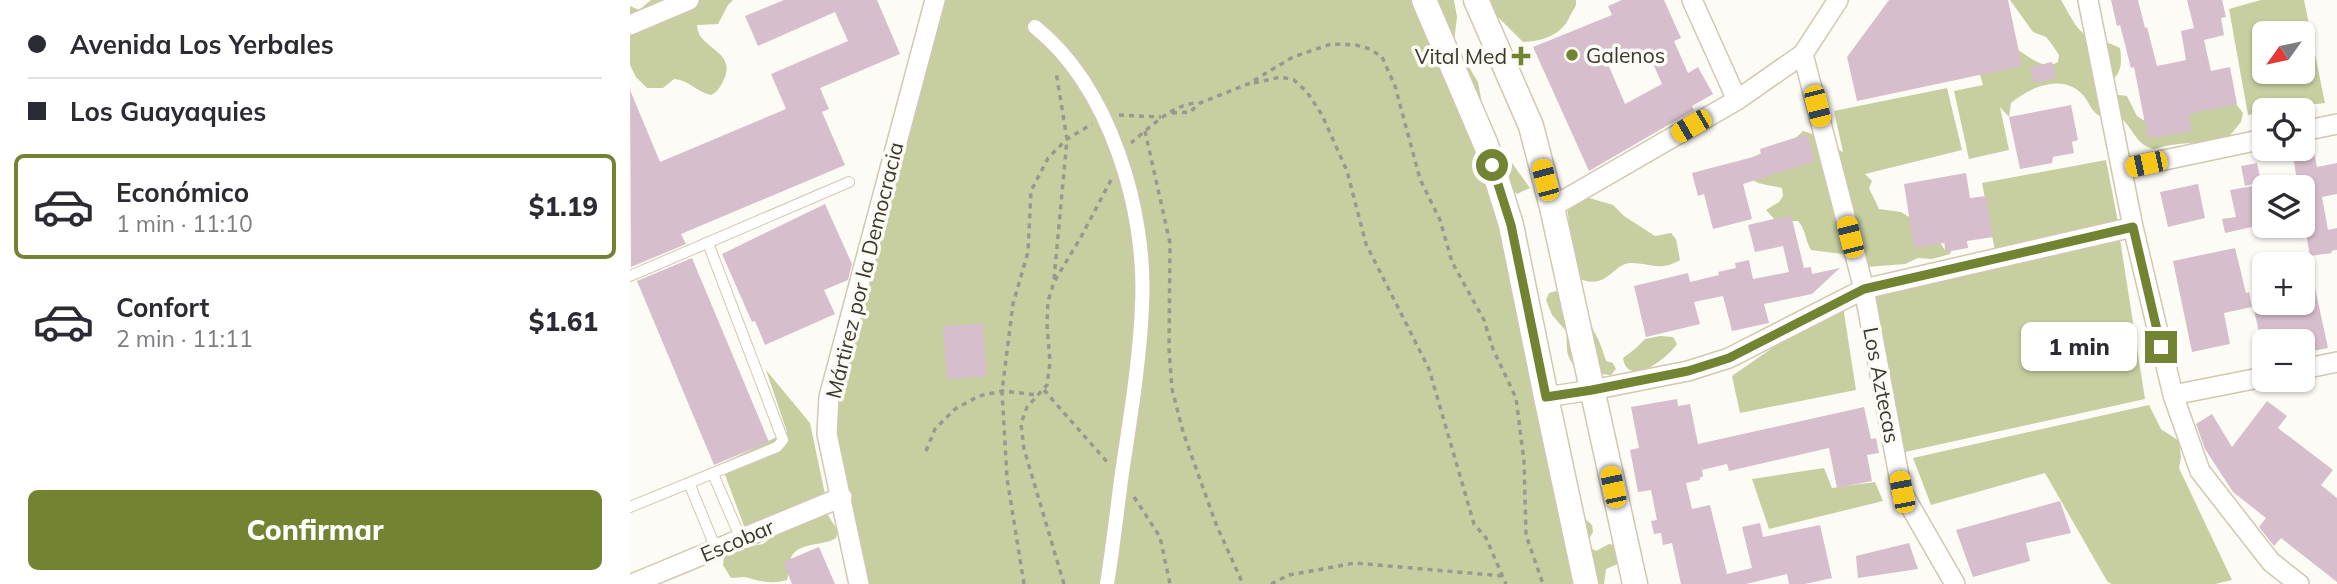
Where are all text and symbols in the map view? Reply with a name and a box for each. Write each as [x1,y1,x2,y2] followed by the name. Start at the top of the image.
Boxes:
[2252,21,2315,84] north arrow
[2252,21,2315,392] map controls
[70,28,334,61] text: Avenida Los Yerbales
[1586,42,1665,68] place label: Galenos
[1415,43,1507,69] place label: Vital Med
[1564,47,1580,63] marker: Galenos
[1513,48,1529,64] marker: Vital Med
[1802,83,1833,129] car
[70,95,266,128] text: Los Guayaquies
[2252,98,2315,161] button: locate
[1668,106,1715,146] car
[820,139,908,401] street label: Mártirez por la Democracia
[1476,149,1508,181] route start
[2124,149,2169,179] car
[1530,157,1561,203] car
[32,175,95,238] icon: car
[2252,175,2315,238] button: layers
[116,176,249,209] text: Económico
[529,190,598,223] text: $1.19
[116,209,253,238] text: 1 min · 11:10
[1835,214,1866,260] car
[2252,252,2315,315] button: +
[32,290,95,353] icon: car
[116,291,209,324] text: Confort
[529,305,598,338] text: $1.61
[2021,322,2136,372] callout: 1 min
[116,324,253,353] text: 2 min · 11:11
[1858,325,1906,445] street label: Los Aztecas
[2252,329,2315,392] button: −
[2145,331,2177,363] route end
[2048,332,2110,361] text: 1 min
[1599,464,1628,510] car
[1888,469,1917,515] car
[28,490,602,570] button: Confirmar
[696,513,778,567] street label: Escobar

